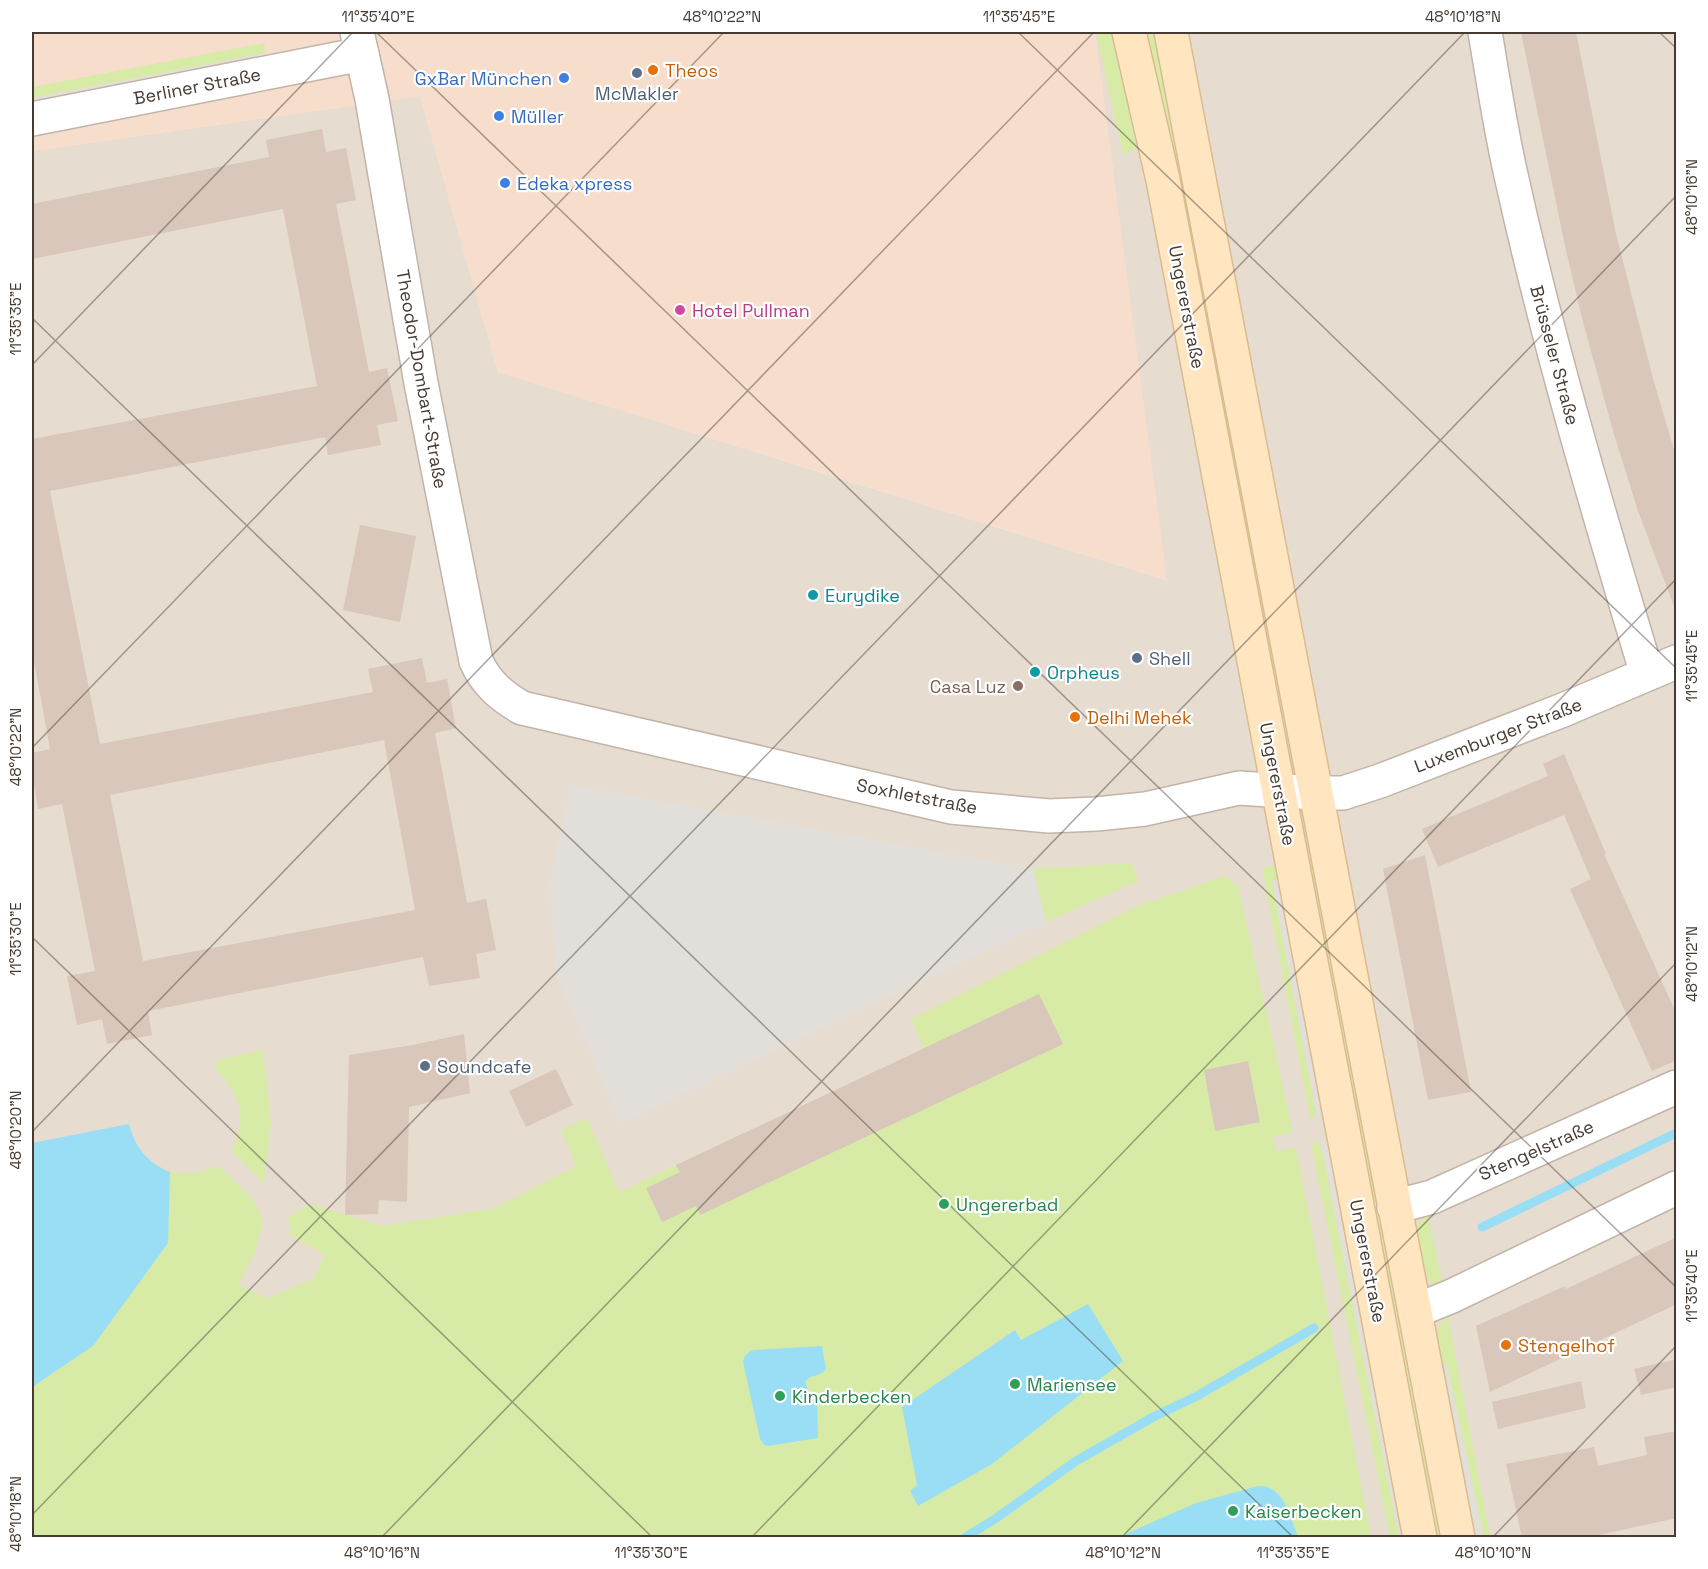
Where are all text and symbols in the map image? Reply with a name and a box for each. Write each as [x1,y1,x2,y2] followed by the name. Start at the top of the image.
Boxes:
[341,7,415,26] text: 11°35'40"E
[683,7,761,26] text: 48°10'22"N
[983,7,1055,26] text: 11°35'45"E
[1425,7,1501,26] text: 48°10'18"N
[665,59,718,82] place label: Theos
[131,62,263,110] street label: Berliner Straße
[646,63,660,77] marker: Theos
[630,66,644,80] marker: McMakler
[415,67,552,90] place label: GxBar München
[557,71,571,85] marker: GxBar München
[595,82,679,105] place label: McMakler
[511,105,564,128] place label: Müller
[492,109,506,123] marker: Müller
[1682,159,1701,235] text: 48°10'16"N
[517,172,632,195] place label: Edeka xpress
[498,176,512,190] marker: Edeka xpress
[1164,243,1210,371] street label: Ungererstraße
[391,268,453,490] street label: Theodor-Dombart-Straße
[6,283,25,355] text: 11°35'35"E
[1525,283,1585,427] street label: Brüsseler Straße
[692,299,810,322] place label: Hotel Pullman
[673,303,687,317] marker: Hotel Pullman
[825,584,900,607] place label: Eurydike
[806,588,820,602] marker: Eurydike
[1682,630,1701,702] text: 11°35'45"E
[1149,647,1191,670] place label: Shell
[1130,651,1144,665] marker: Shell
[1047,661,1120,684] place label: Orpheus
[1028,665,1042,679] marker: Orpheus
[930,675,1006,698] place label: Casa Luz
[1011,679,1025,693] marker: Casa Luz
[1411,692,1585,778] street label: Luxemburger Straße
[1087,706,1192,729] place label: Delhi Mehek
[6,708,25,786] text: 48°10'22"N
[1068,710,1082,724] marker: Delhi Mehek
[1255,720,1301,848] street label: Ungererstraße
[855,773,979,819] street label: Soxhletstraße
[6,902,25,976] text: 11°35'30"E
[1682,926,1701,1002] text: 48°10'12"N
[437,1055,532,1078] place label: Soundcafe
[418,1059,432,1073] marker: Soundcafe
[6,1090,25,1170] text: 48°10'20"N
[1475,1114,1597,1186] street label: Stengelstraße
[956,1193,1058,1216] place label: Ungererbad
[937,1197,951,1211] marker: Ungererbad
[1345,1197,1391,1325] street label: Ungererstraße
[1682,1249,1701,1323] text: 11°35'40"E
[1518,1334,1615,1357] place label: Stengelhof
[1499,1338,1513,1352] marker: Stengelhof
[1027,1373,1117,1396] place label: Mariensee
[1008,1377,1022,1391] marker: Mariensee
[792,1385,911,1408] place label: Kinderbecken
[773,1389,787,1403] marker: Kinderbecken
[6,1476,25,1552] text: 48°10'18"N
[1245,1500,1362,1523] place label: Kaiserbecken
[1226,1504,1240,1518] marker: Kaiserbecken
[344,1543,420,1562] text: 48°10'16"N
[614,1543,688,1562] text: 11°35'30"E
[1085,1543,1161,1562] text: 48°10'12"N
[1257,1543,1329,1562] text: 11°35'35"E
[1455,1543,1531,1562] text: 48°10'10"N

